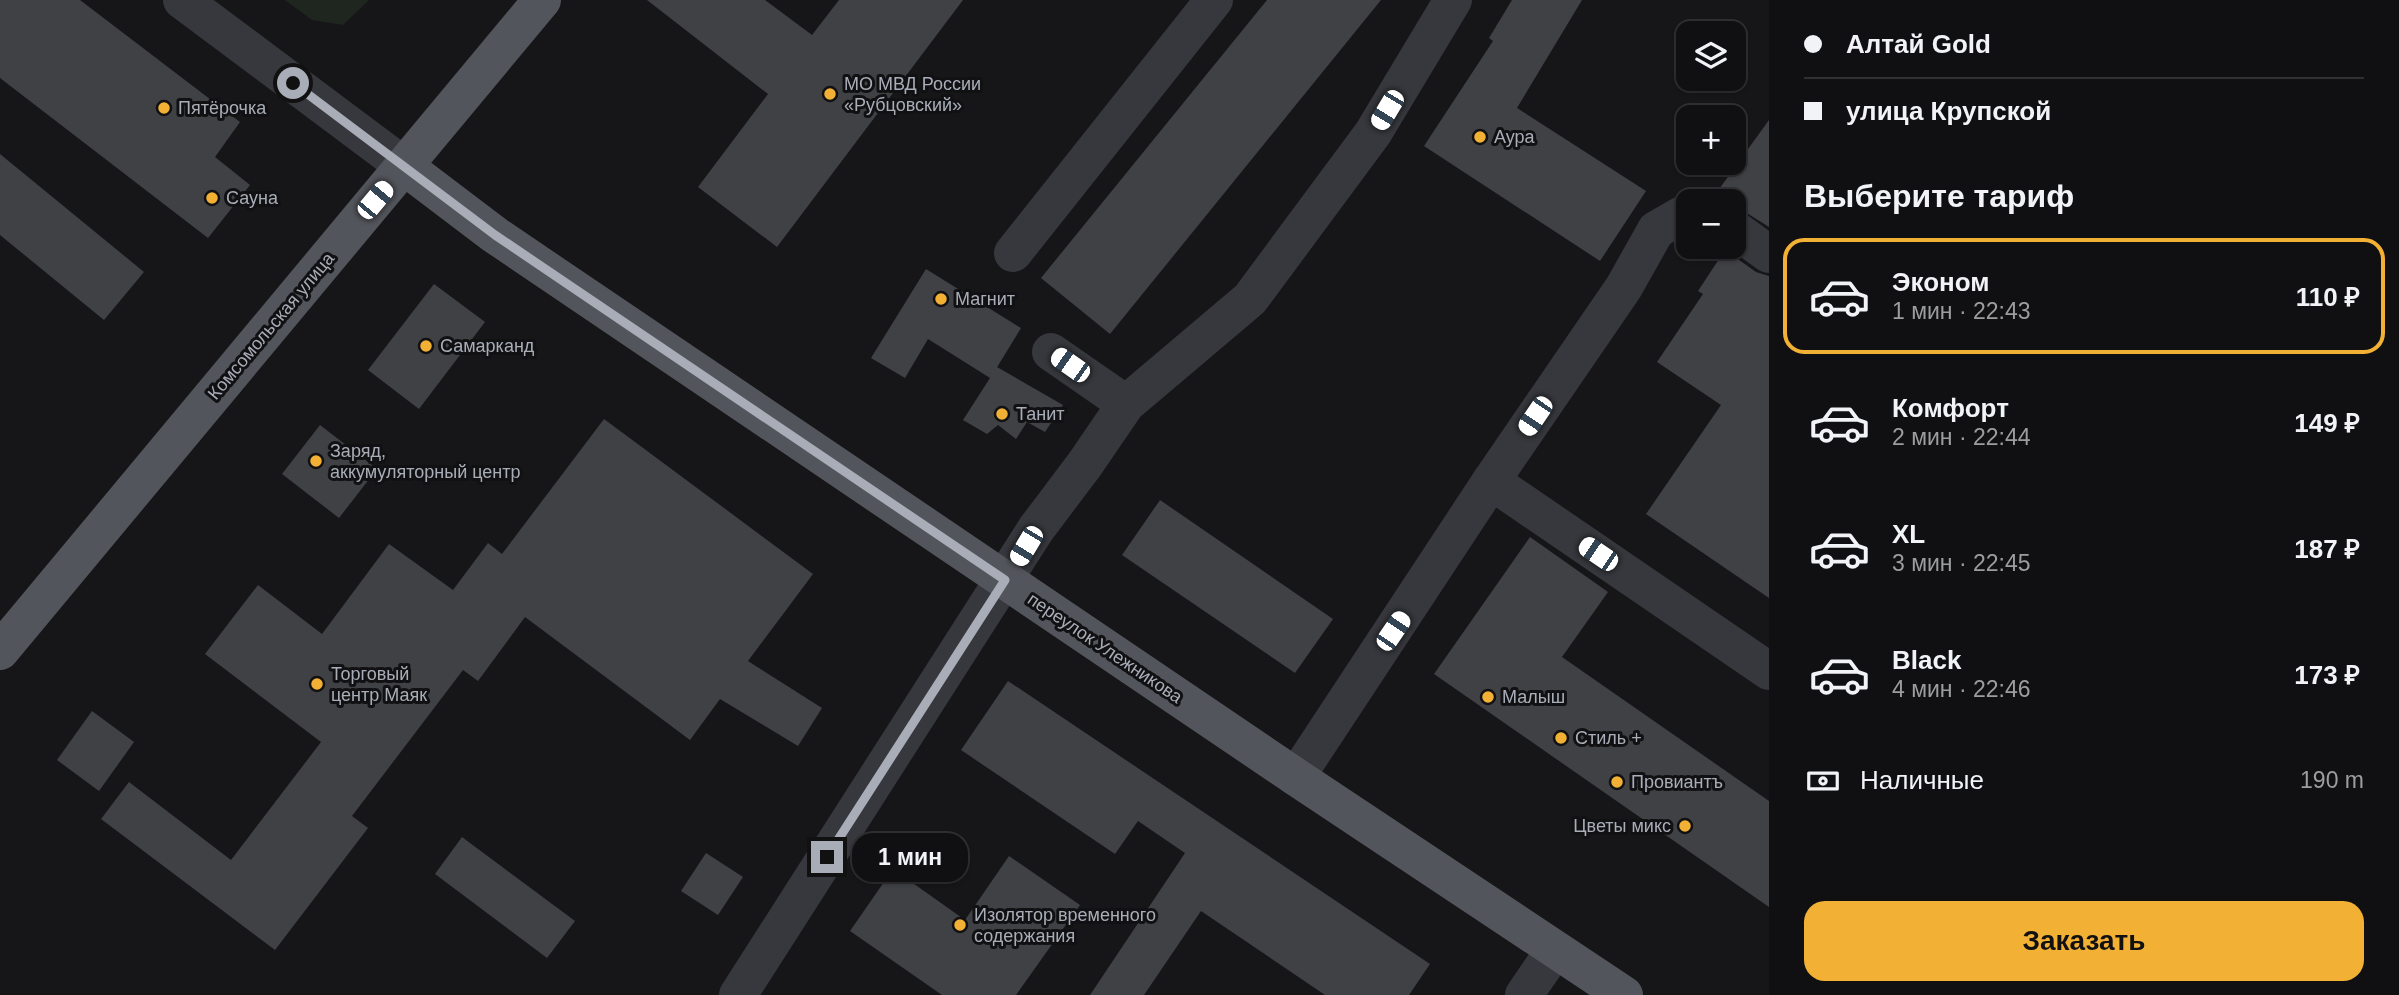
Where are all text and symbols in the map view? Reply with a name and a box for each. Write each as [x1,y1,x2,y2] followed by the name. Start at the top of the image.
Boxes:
[1676,21,1746,259] map controls
[1676,21,1746,91] button: layers
[1846,29,1991,59] text: Алтай Gold
[277,67,309,99] route start
[844,74,981,115] place label: МО МВД России «Рубцовский»
[822,86,838,102] marker: МО МВД России «Рубцовский»
[1368,87,1407,133] car
[1846,96,2051,126] text: улица Крупской
[178,98,267,118] place label: Пятёрочка
[156,100,172,116] marker: Пятёрочка
[1676,105,1746,175] button: +
[1494,127,1536,147] place label: Аура
[1472,129,1488,145] marker: Аура
[354,177,397,223] car
[1804,178,2074,214] text: Выберите тариф
[226,188,279,208] place label: Сауна
[1676,189,1746,259] button: −
[204,190,220,206] marker: Сауна
[204,248,339,403] street label: Комсомольская улица
[1808,265,1871,328] icon: car
[1892,267,1990,297] text: Эконом
[2296,282,2360,312] text: 110 ₽
[955,289,1015,309] place label: Магнит
[933,291,949,307] marker: Магнит
[1892,298,2031,324] text: 1 мин · 22:43
[440,336,535,356] place label: Самарканд
[418,338,434,354] marker: Самарканд
[1047,344,1094,386] car
[1808,391,1871,454] icon: car
[1515,393,1556,439] car
[1892,393,2009,423] text: Комфорт
[1016,404,1064,424] place label: Танит
[994,406,1010,422] marker: Танит
[2294,408,2360,438] text: 149 ₽
[1892,424,2031,450] text: 2 мин · 22:44
[330,441,521,482] place label: Заряд, аккумуляторный центр
[308,453,324,469] marker: Заряд, аккумуляторный центр
[1808,517,1871,580] icon: car
[1892,519,1925,549] text: XL
[1007,523,1046,569] car
[1575,534,1622,574] car
[2294,534,2360,564] text: 187 ₽
[1892,550,2031,576] text: 3 мин · 22:45
[1024,589,1187,708] street label: переулок Улежникова
[1373,608,1414,654] car
[1808,643,1871,706] icon: car
[1892,645,1961,675] text: Black
[2294,660,2360,690] text: 173 ₽
[331,664,427,705] place label: Торговый центр Маяк
[309,676,325,692] marker: Торговый центр Маяк
[1892,676,2031,702] text: 4 мин · 22:46
[1502,687,1565,707] place label: Малыш
[1480,689,1496,705] marker: Малыш
[1575,728,1642,748] place label: Стиль +
[1553,730,1569,746] marker: Стиль +
[1804,762,1842,800] icon: cash
[1860,765,1984,795] text: Наличные
[2300,767,2364,793] text: 190 m
[1631,772,1723,792] place label: Провиантъ
[1609,774,1625,790] marker: Провиантъ
[1573,816,1671,836] place label: Цветы микс
[1677,818,1693,834] marker: Цветы микс
[852,832,967,882] callout: 1 мин
[811,841,843,873] route end
[878,844,942,870] text: 1 мин
[1804,901,2364,981] button: Заказать
[974,905,1156,946] place label: Изолятор временного содержания
[952,917,968,933] marker: Изолятор временного содержания

